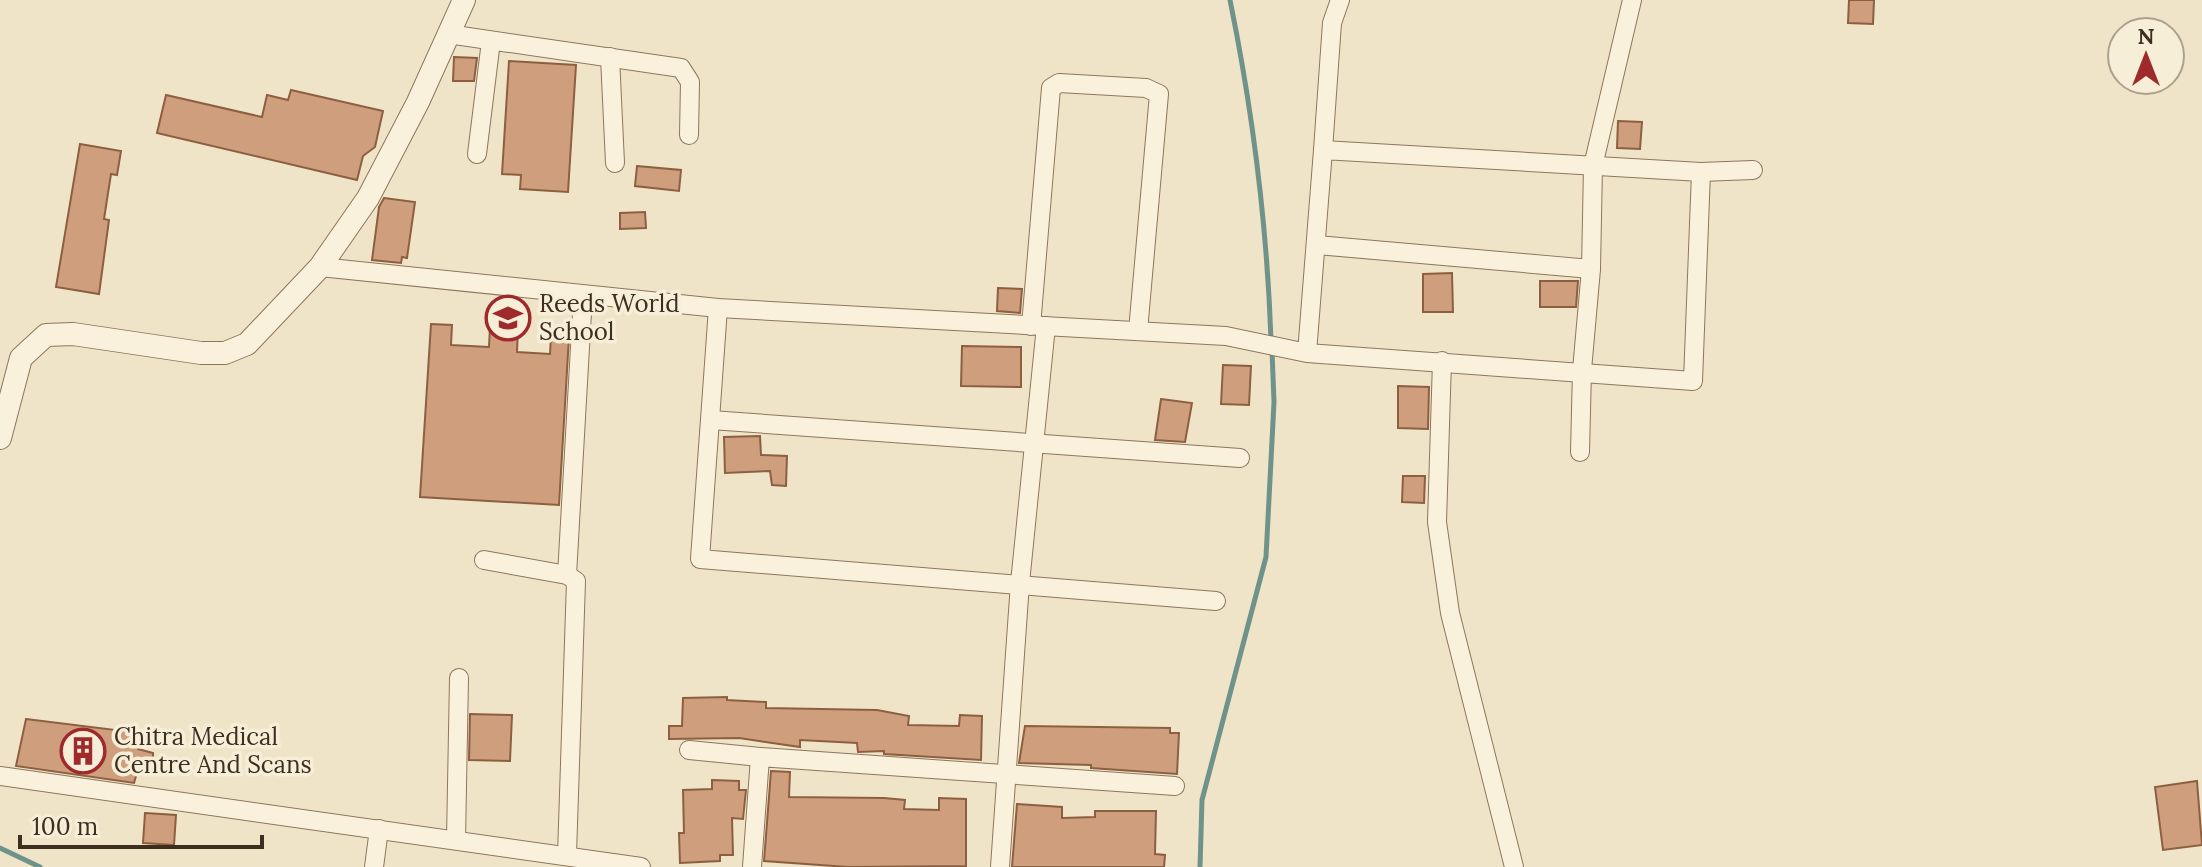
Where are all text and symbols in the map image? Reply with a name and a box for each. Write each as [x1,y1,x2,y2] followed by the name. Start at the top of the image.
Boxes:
[2106,16,2186,96] north arrow
[2137,22,2155,50] text: N
[539,288,680,347] place label: Reeds World School
[484,294,532,342] school or university icon: Reeds World School
[114,721,312,780] place label: Chitra Medical Centre And Scans
[59,727,107,775] building icon: Chitra Medical Centre And Scans
[20,799,262,849] scale bar
[32,811,98,842] text: 100 m

